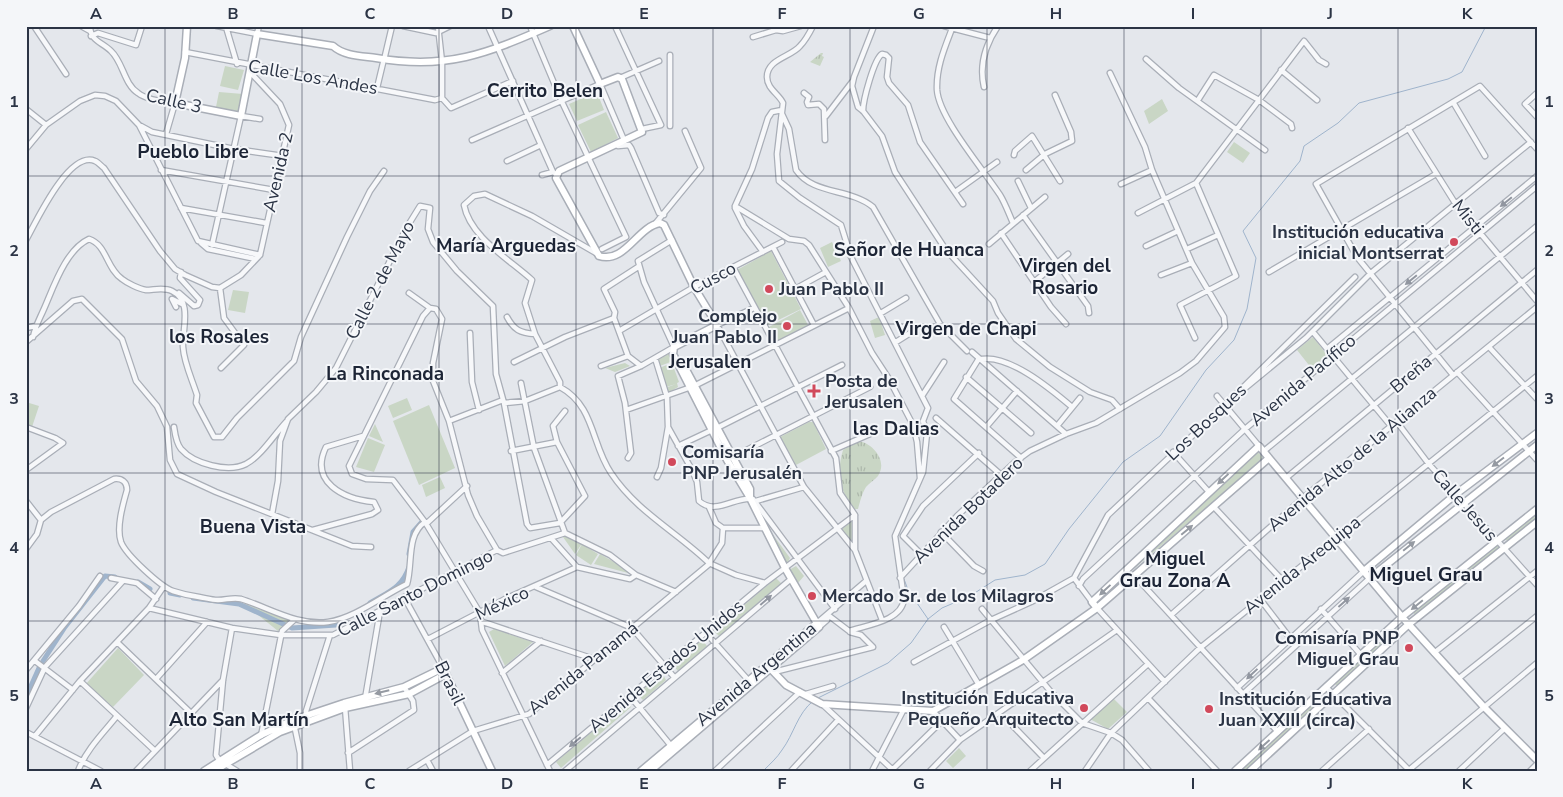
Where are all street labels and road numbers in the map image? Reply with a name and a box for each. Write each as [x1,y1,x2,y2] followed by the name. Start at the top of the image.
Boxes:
[246,54,380,100] street label: Calle Los Andes
[144,83,204,119] street label: Calle 3
[257,130,299,214] street label: Avenida 2
[1447,194,1489,240] street label: Misti
[340,217,420,343] street label: Calle 2 de Mayo
[686,256,740,300] street label: Cusco
[1245,328,1361,432] street label: Avenida Pacífico
[1385,349,1437,399] street label: Breña
[1160,378,1252,466] street label: Los Bosques
[1262,381,1442,537] street label: Avenida Alto de la Alianza
[908,451,1028,569] street label: Avenida Botadero
[1427,464,1503,546] street label: Calle Jesus
[1238,510,1366,620] street label: Avenida Arequipa
[333,543,497,643] street label: Calle Santo Domingo
[471,580,533,626] street label: México
[583,594,749,738] street label: Avenida Estados Unidos
[523,616,643,720] street label: Avenida Panamá
[691,616,821,732] street label: Avenida Argentina
[429,657,471,710] street label: Brasil

